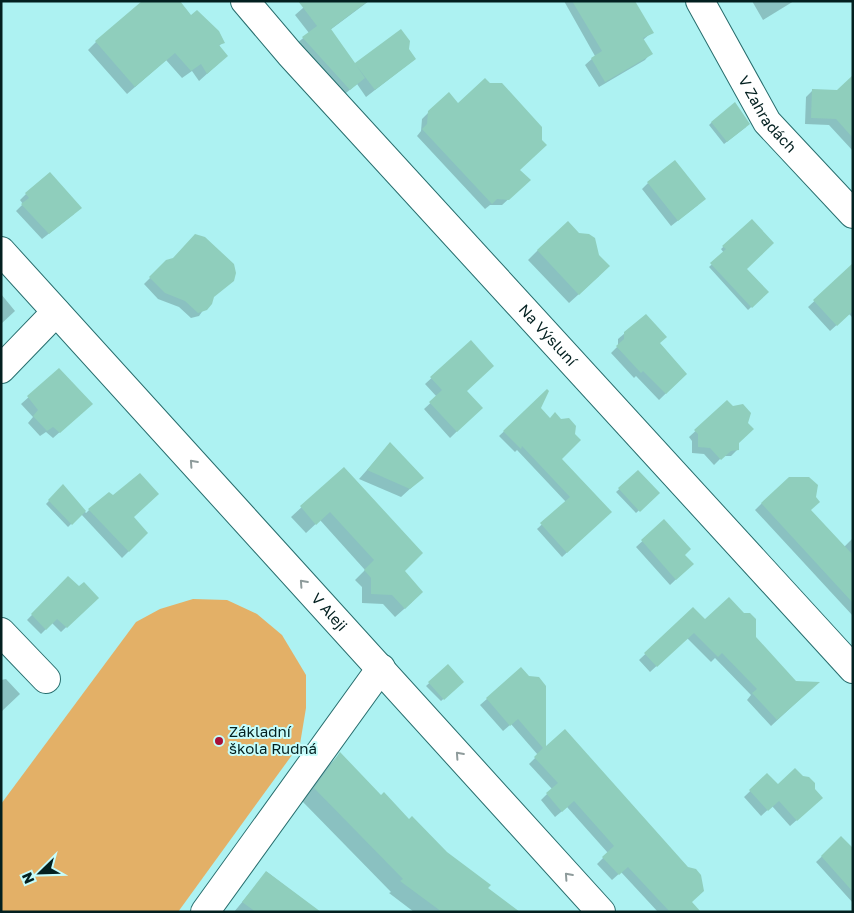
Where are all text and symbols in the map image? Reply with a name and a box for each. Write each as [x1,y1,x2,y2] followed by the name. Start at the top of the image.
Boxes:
[735,72,801,156] street label: V Zahradách
[516,300,582,370] street label: Na Výsluní
[190,459,199,468] one-way arrow
[300,579,309,588] one-way arrow
[308,589,352,634] street label: V Aleji
[229,722,317,757] place label: Základní škola Rudná
[213,735,225,747] marker: Základní škola Rudná
[456,751,465,760] one-way arrow
[15,848,65,898] north arrow
[18,870,37,886] text: N
[565,872,574,881] one-way arrow

